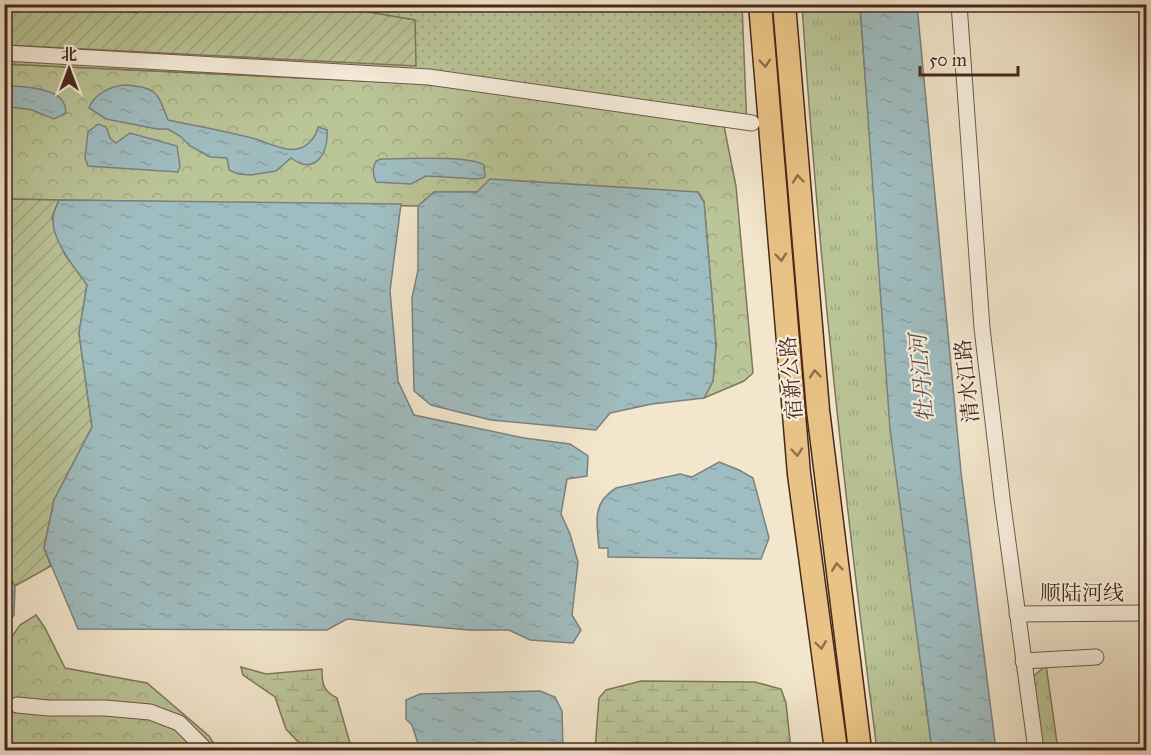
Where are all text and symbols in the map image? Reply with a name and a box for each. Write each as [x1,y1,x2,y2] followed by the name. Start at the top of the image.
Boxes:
[39,39,99,99] north arrow
[920,39,1018,77] scale bar
[61,45,77,64] text: 北
[929,49,967,71] text: 50 m
[758,58,771,67] one-way arrow
[792,175,805,184] one-way arrow
[774,253,787,262] one-way arrow
[904,329,939,423] water label: 牡丹江河
[774,335,808,421] street label: 宿新公路
[950,338,984,424] street label: 清水江路
[809,369,822,378] one-way arrow
[790,447,803,456] one-way arrow
[831,563,844,572] one-way arrow
[1040,580,1124,606] street label: 顺陆河线
[815,640,827,650] one-way arrow

